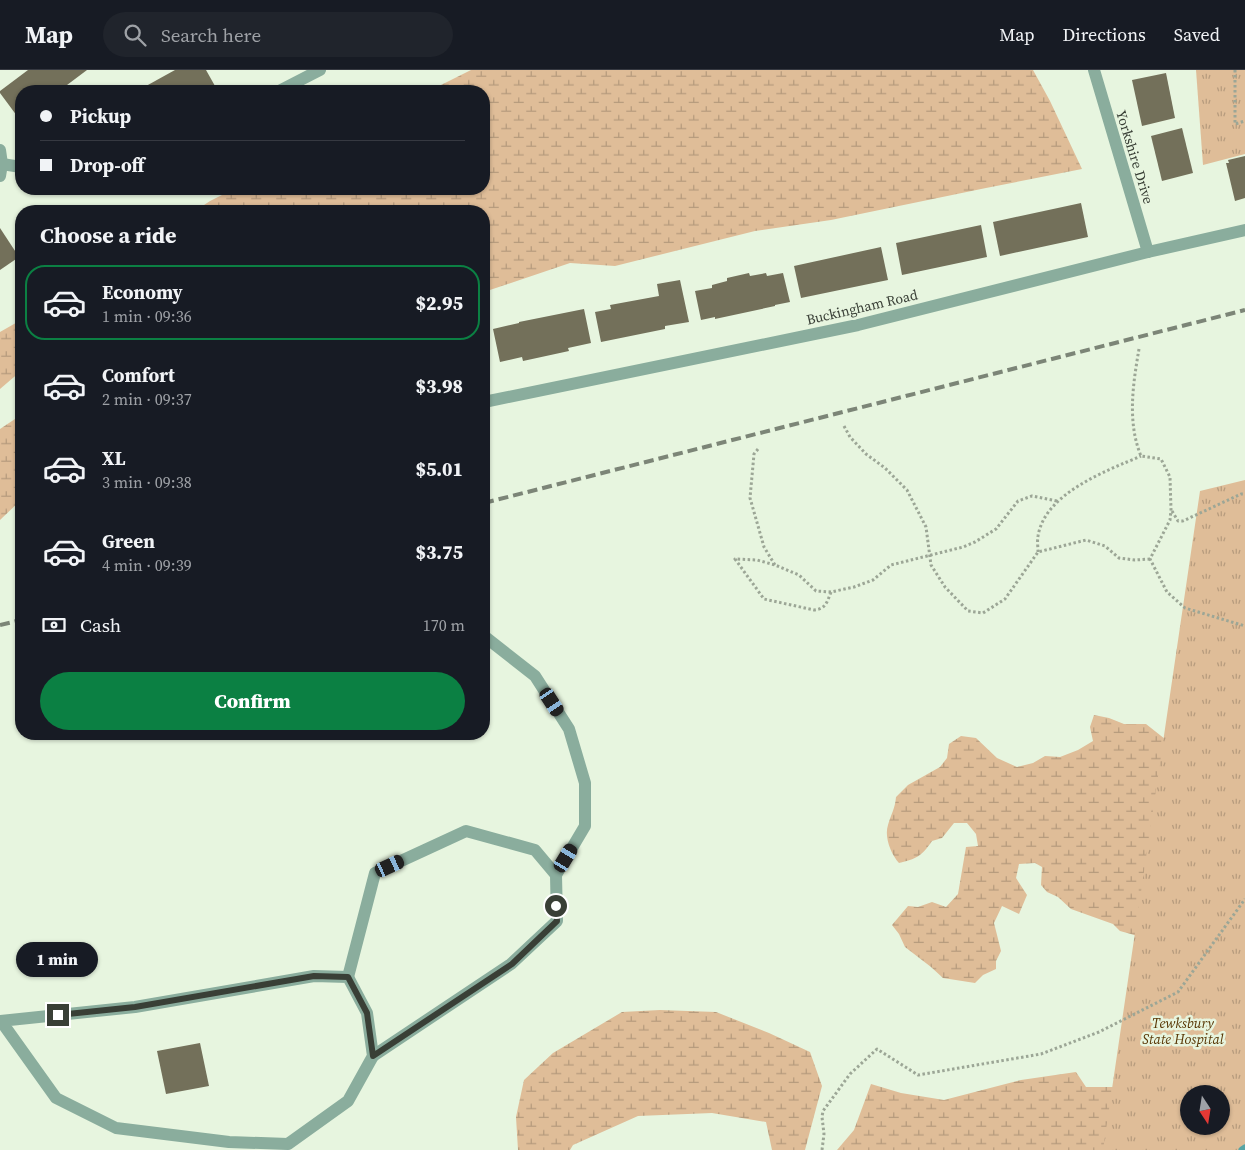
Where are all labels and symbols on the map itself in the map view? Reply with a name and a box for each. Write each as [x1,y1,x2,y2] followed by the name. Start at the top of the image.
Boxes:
[1111,108,1159,206] street label: Yorkshire Drive
[804,284,920,330] street label: Buckingham Road
[537,685,566,719] car
[551,841,580,875] car
[373,853,406,879] car
[545,895,567,917] route start
[17,942,99,978] callout: 1 min
[47,1004,69,1026] route end
[1142,1013,1224,1049] park label: Tewksbury State Hospital
[1180,1085,1230,1135] north arrow

